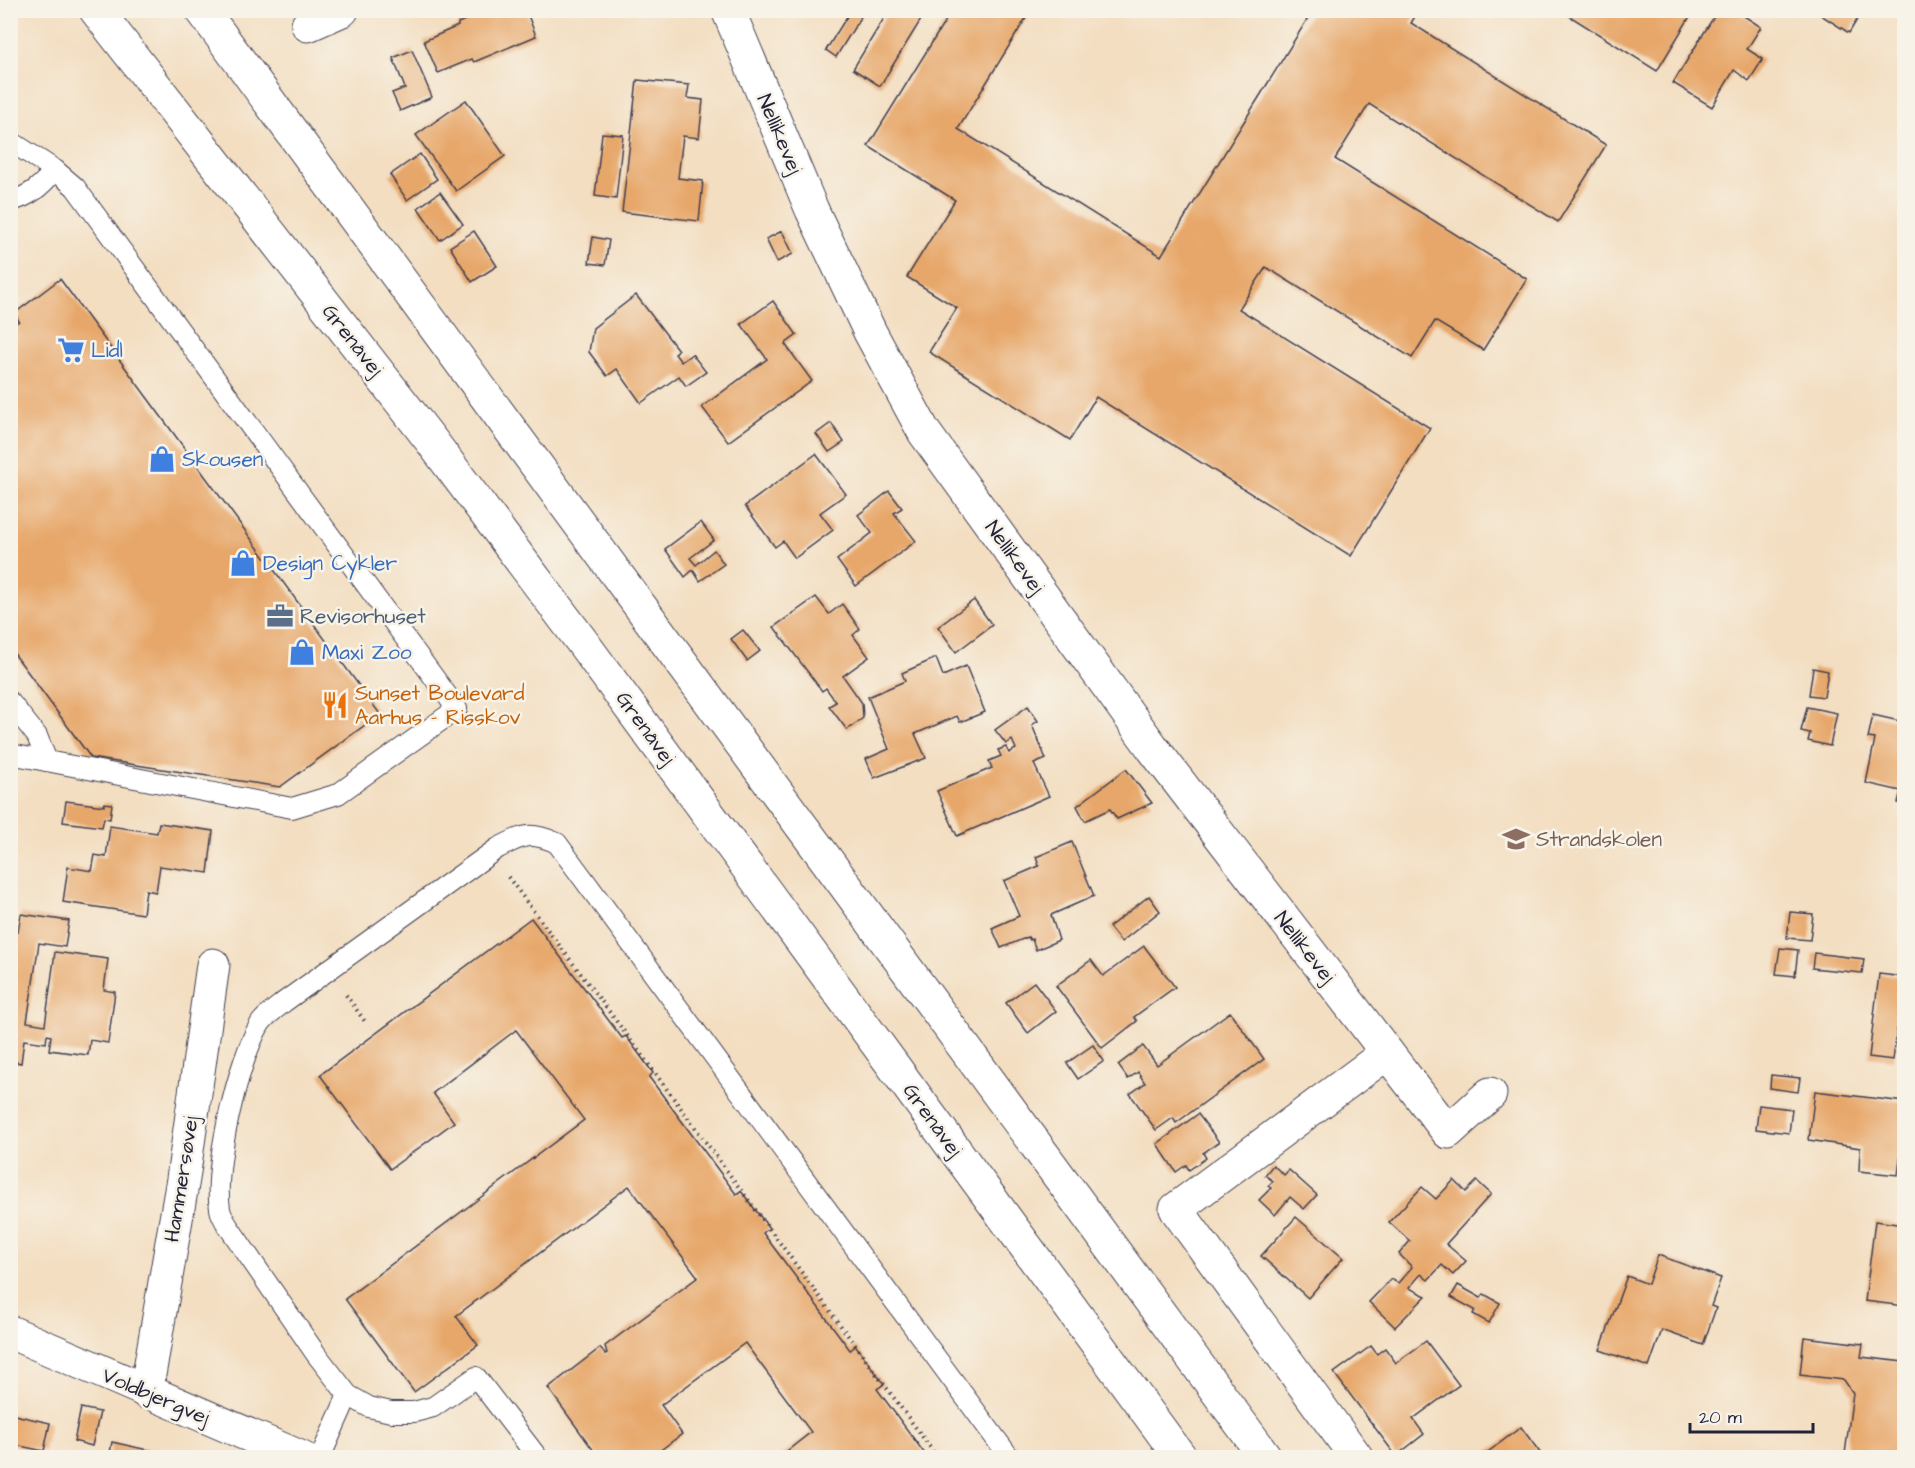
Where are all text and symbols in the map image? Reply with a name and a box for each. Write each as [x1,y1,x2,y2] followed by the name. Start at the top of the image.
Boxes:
[750,90,810,179] street label: Nellikevej
[315,298,390,383] street label: Grenåvej
[56,335,86,365] supermarket icon: Lidl
[91,336,123,365] place label: Lidl
[147,444,177,474] shop icon: Skousen
[182,445,263,474] place label: Skousen
[978,515,1051,600] street label: Nellikevej
[228,548,258,578] shop icon: Design Cykler
[263,549,397,580] place label: Design Cykler
[265,601,295,631] office icon: Revisorhuset
[300,602,426,631] place label: Revisorhuset
[287,637,317,667] shop icon: Maxi Zoo
[322,638,412,667] place label: Maxi Zoo
[355,679,525,732] place label: Sunset Boulevard Aarhus - Risskov
[609,686,682,771] street label: Grenåvej
[320,690,350,720] restaurant icon: Sunset Boulevard Aarhus - Risskov
[1501,824,1531,854] school or university icon: Strandskolen
[1536,825,1662,854] place label: Strandskolen
[1267,905,1342,990] street label: Nellikevej
[896,1078,969,1163] street label: Grenåvej
[157,1114,206,1244] street label: Hammersøvej
[97,1361,214,1434] street label: Voldbjergvej
[1690,1396,1813,1434] scale bar
[1699,1405,1742,1430] text: 20 m

